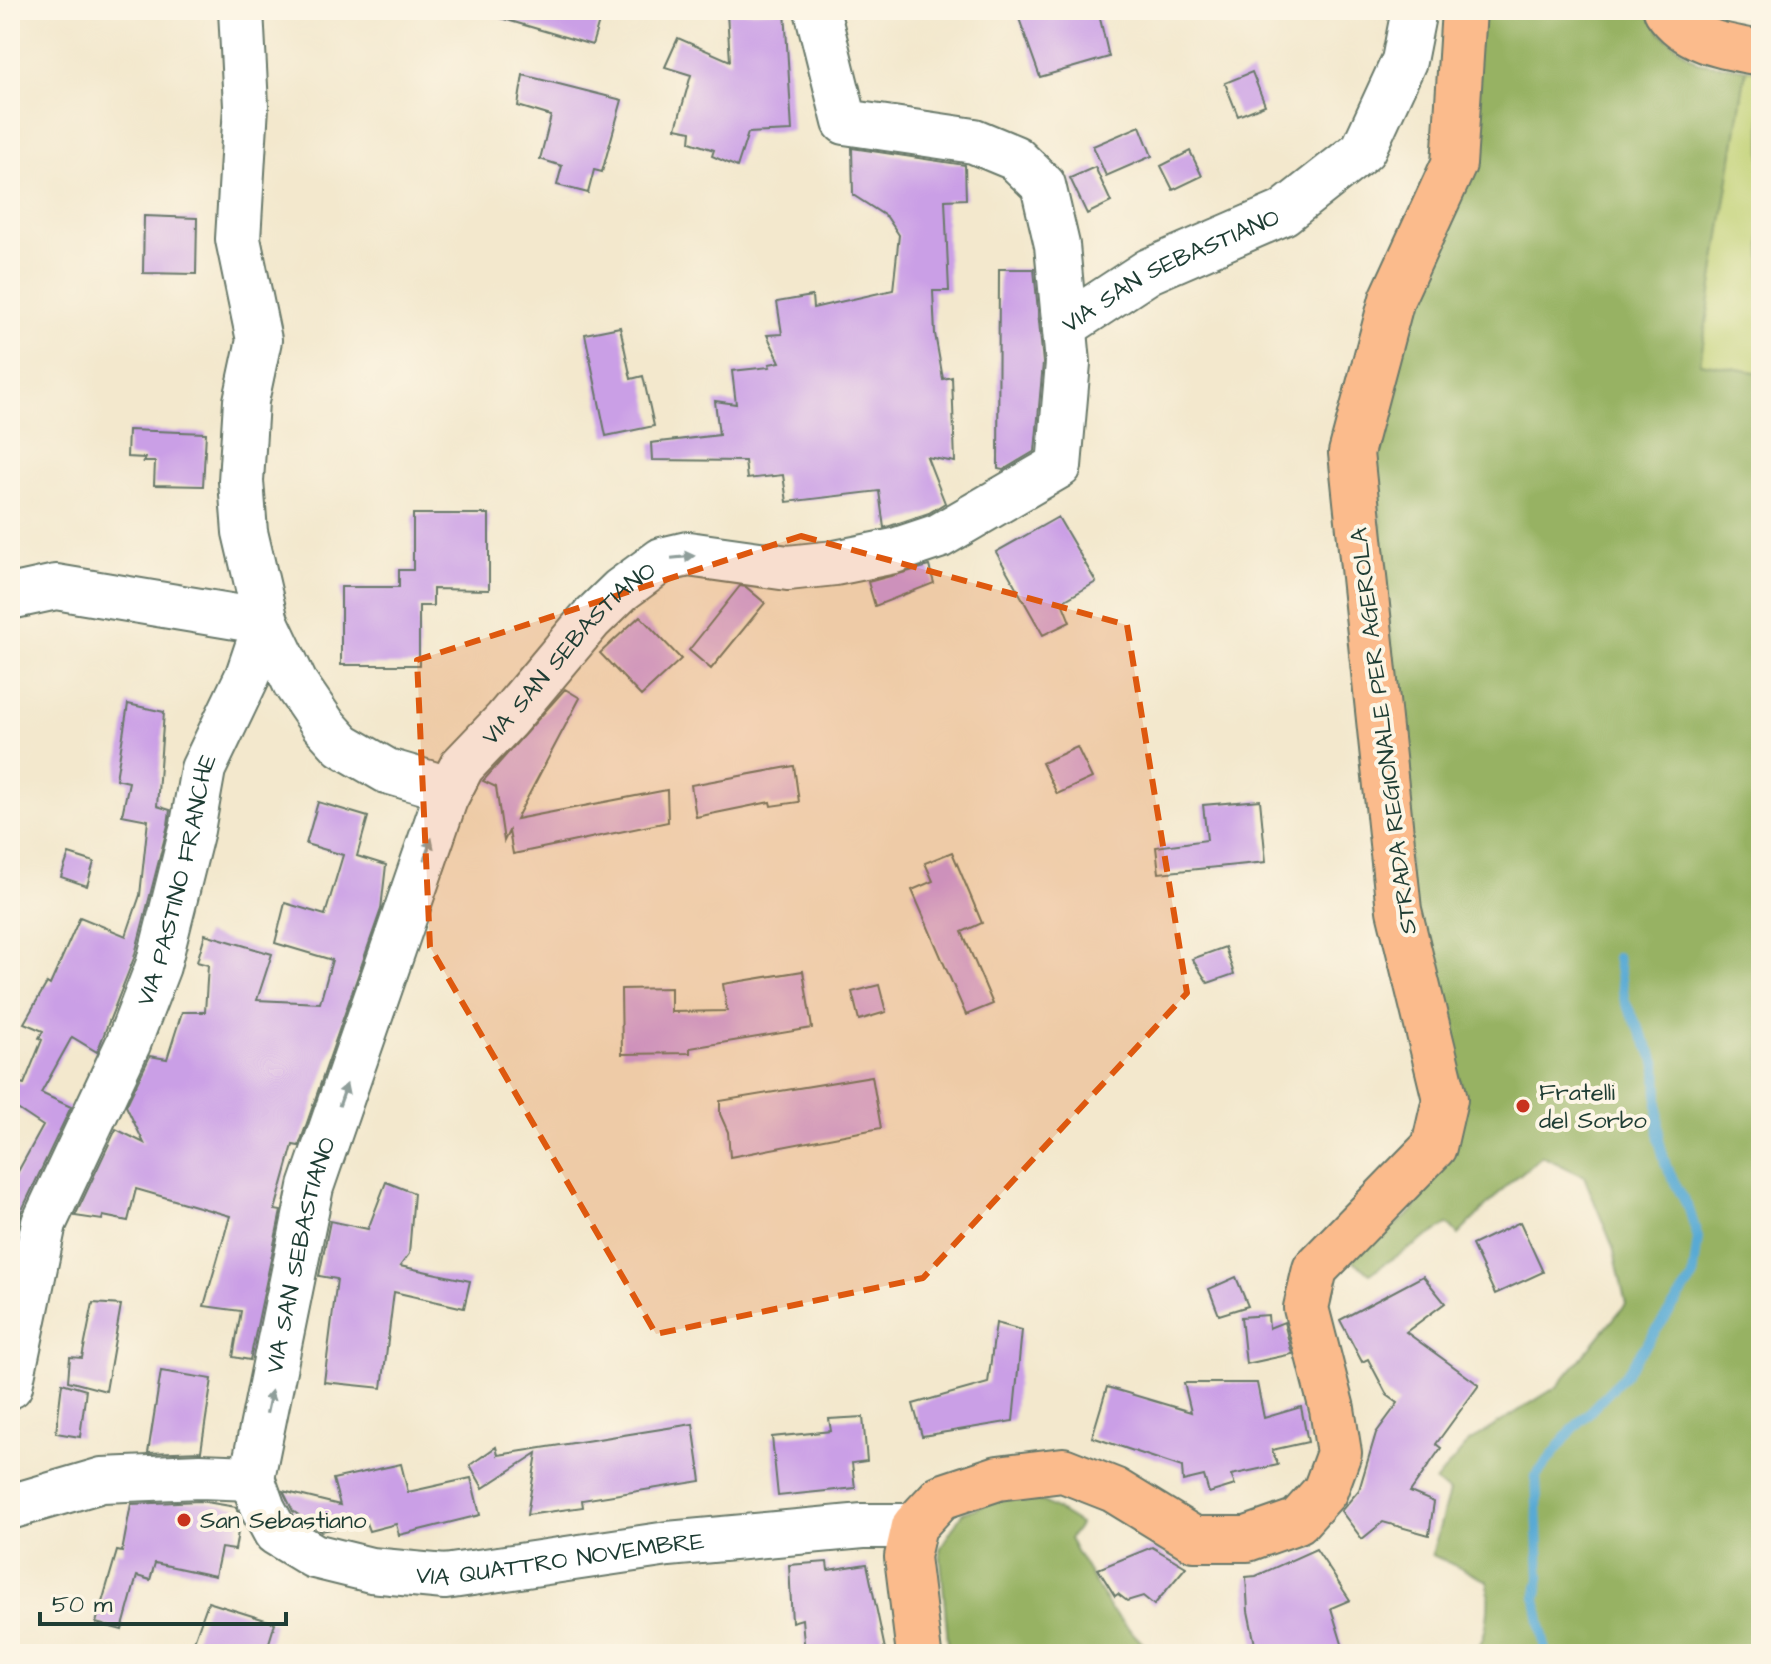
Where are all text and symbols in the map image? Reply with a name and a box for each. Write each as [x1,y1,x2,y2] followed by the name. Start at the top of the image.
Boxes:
[1056,201,1285,342] street label: VIA SAN SEBASTIANO
[1342,526,1426,936] street label: STRADA REGIONALE PER AGEROLA
[671,551,696,564] one-way arrow
[474,554,663,753] street label: VIA SAN SEBASTIANO
[128,748,226,1011] street label: VIA PASTINO FRANCHE
[422,837,434,861] one-way arrow
[1539,1076,1647,1138] place label: Fratelli del Sorbo
[337,1083,349,1107] one-way arrow
[1514,1097,1532,1115] marker: Fratelli del Sorbo
[258,1133,345,1377] street label: VIA SAN SEBASTIANO
[263,1389,276,1414] one-way arrow
[200,1504,367,1538] place label: San Sebastiano
[175,1511,193,1529] marker: San Sebastiano
[414,1525,706,1595] street label: VIA QUATTRO NOVEMBRE
[40,1576,286,1626] scale bar
[52,1588,113,1622] text: 50 m

